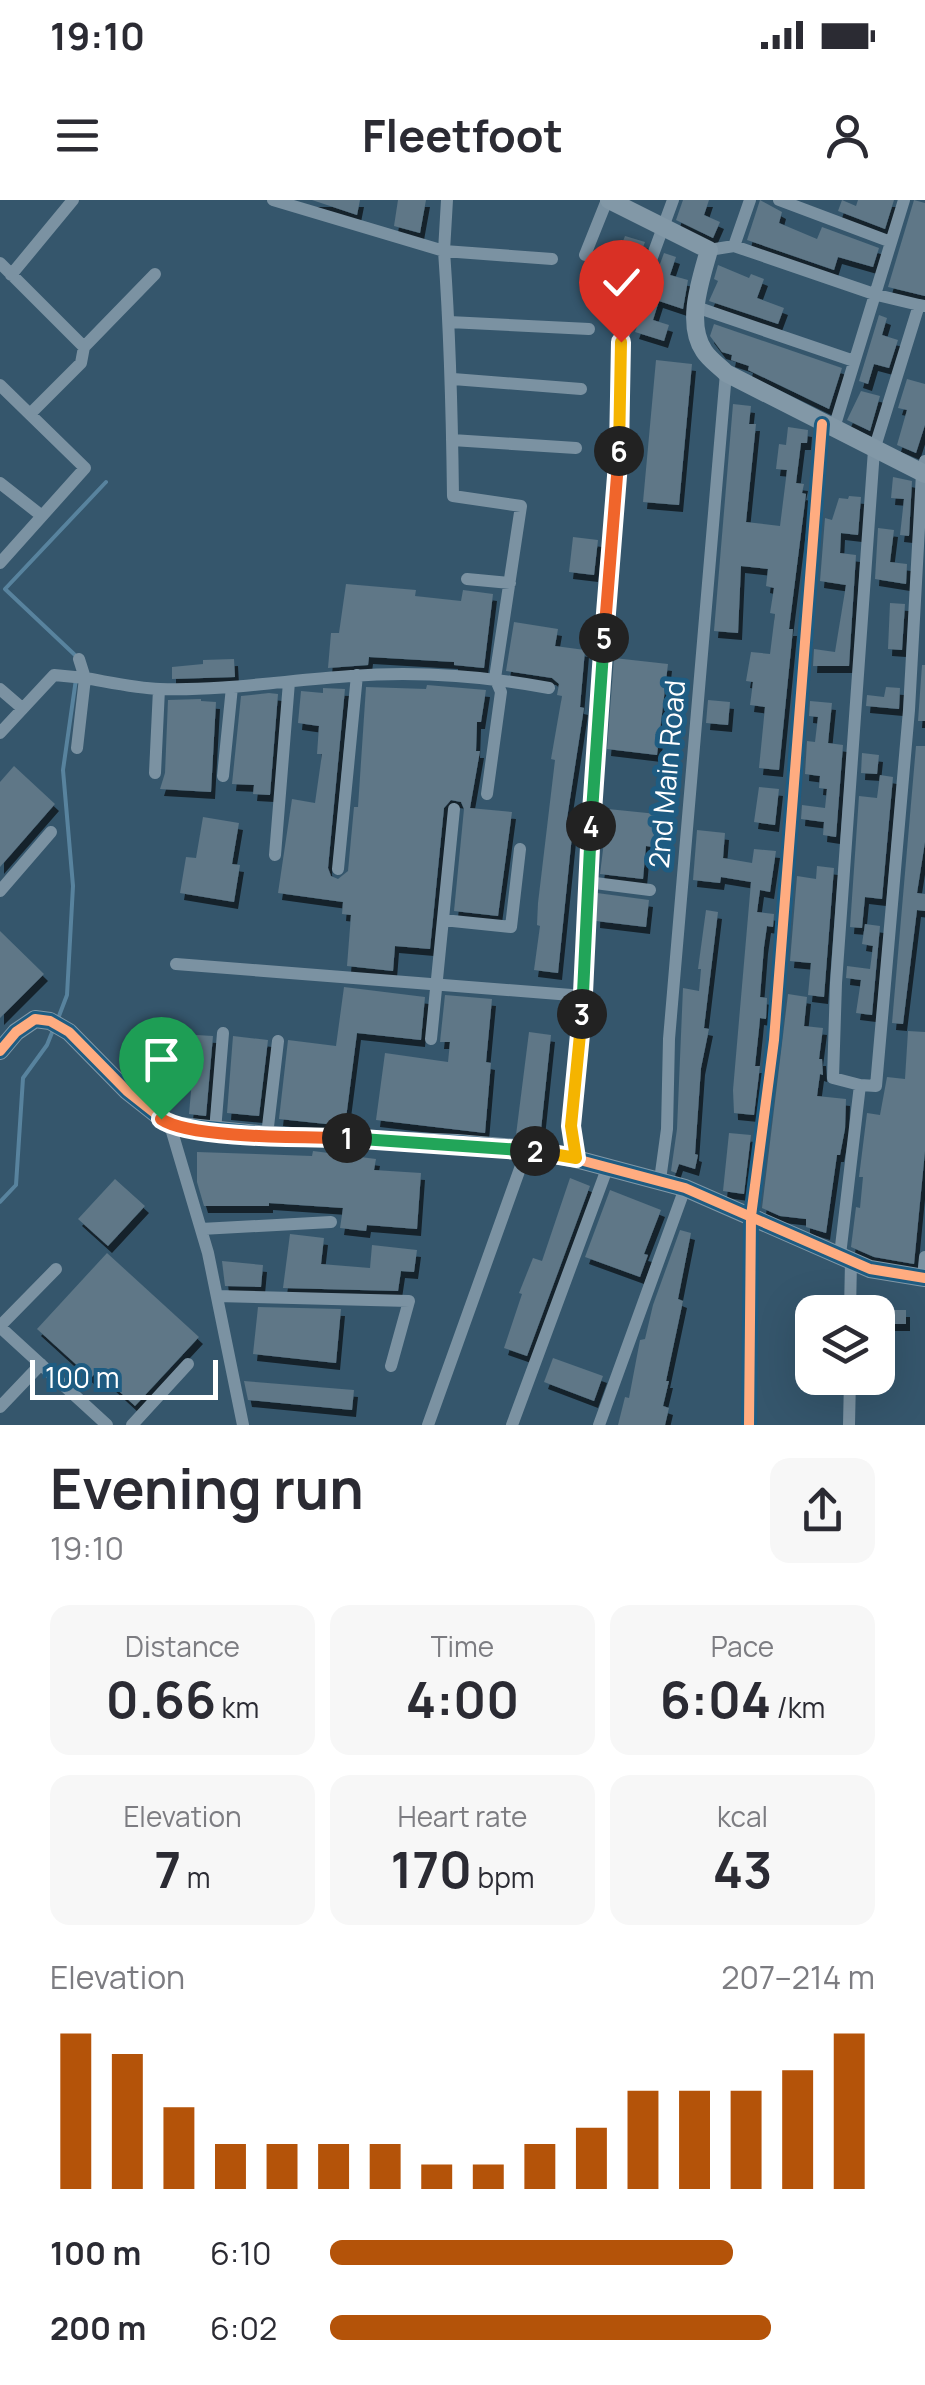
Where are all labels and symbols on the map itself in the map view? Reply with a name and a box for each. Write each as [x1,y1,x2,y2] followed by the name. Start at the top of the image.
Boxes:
[579,240,664,343] pin
[594,426,644,476] pin: 6
[579,613,629,663] pin: 5
[639,678,693,870] street label: 2nd Main Road
[566,801,616,851] pin: 4
[557,989,607,1039] pin: 3
[119,1017,204,1120] pin
[322,1113,372,1163] pin: 1
[510,1126,560,1176] pin: 2
[30,1355,218,1400] scale bar

